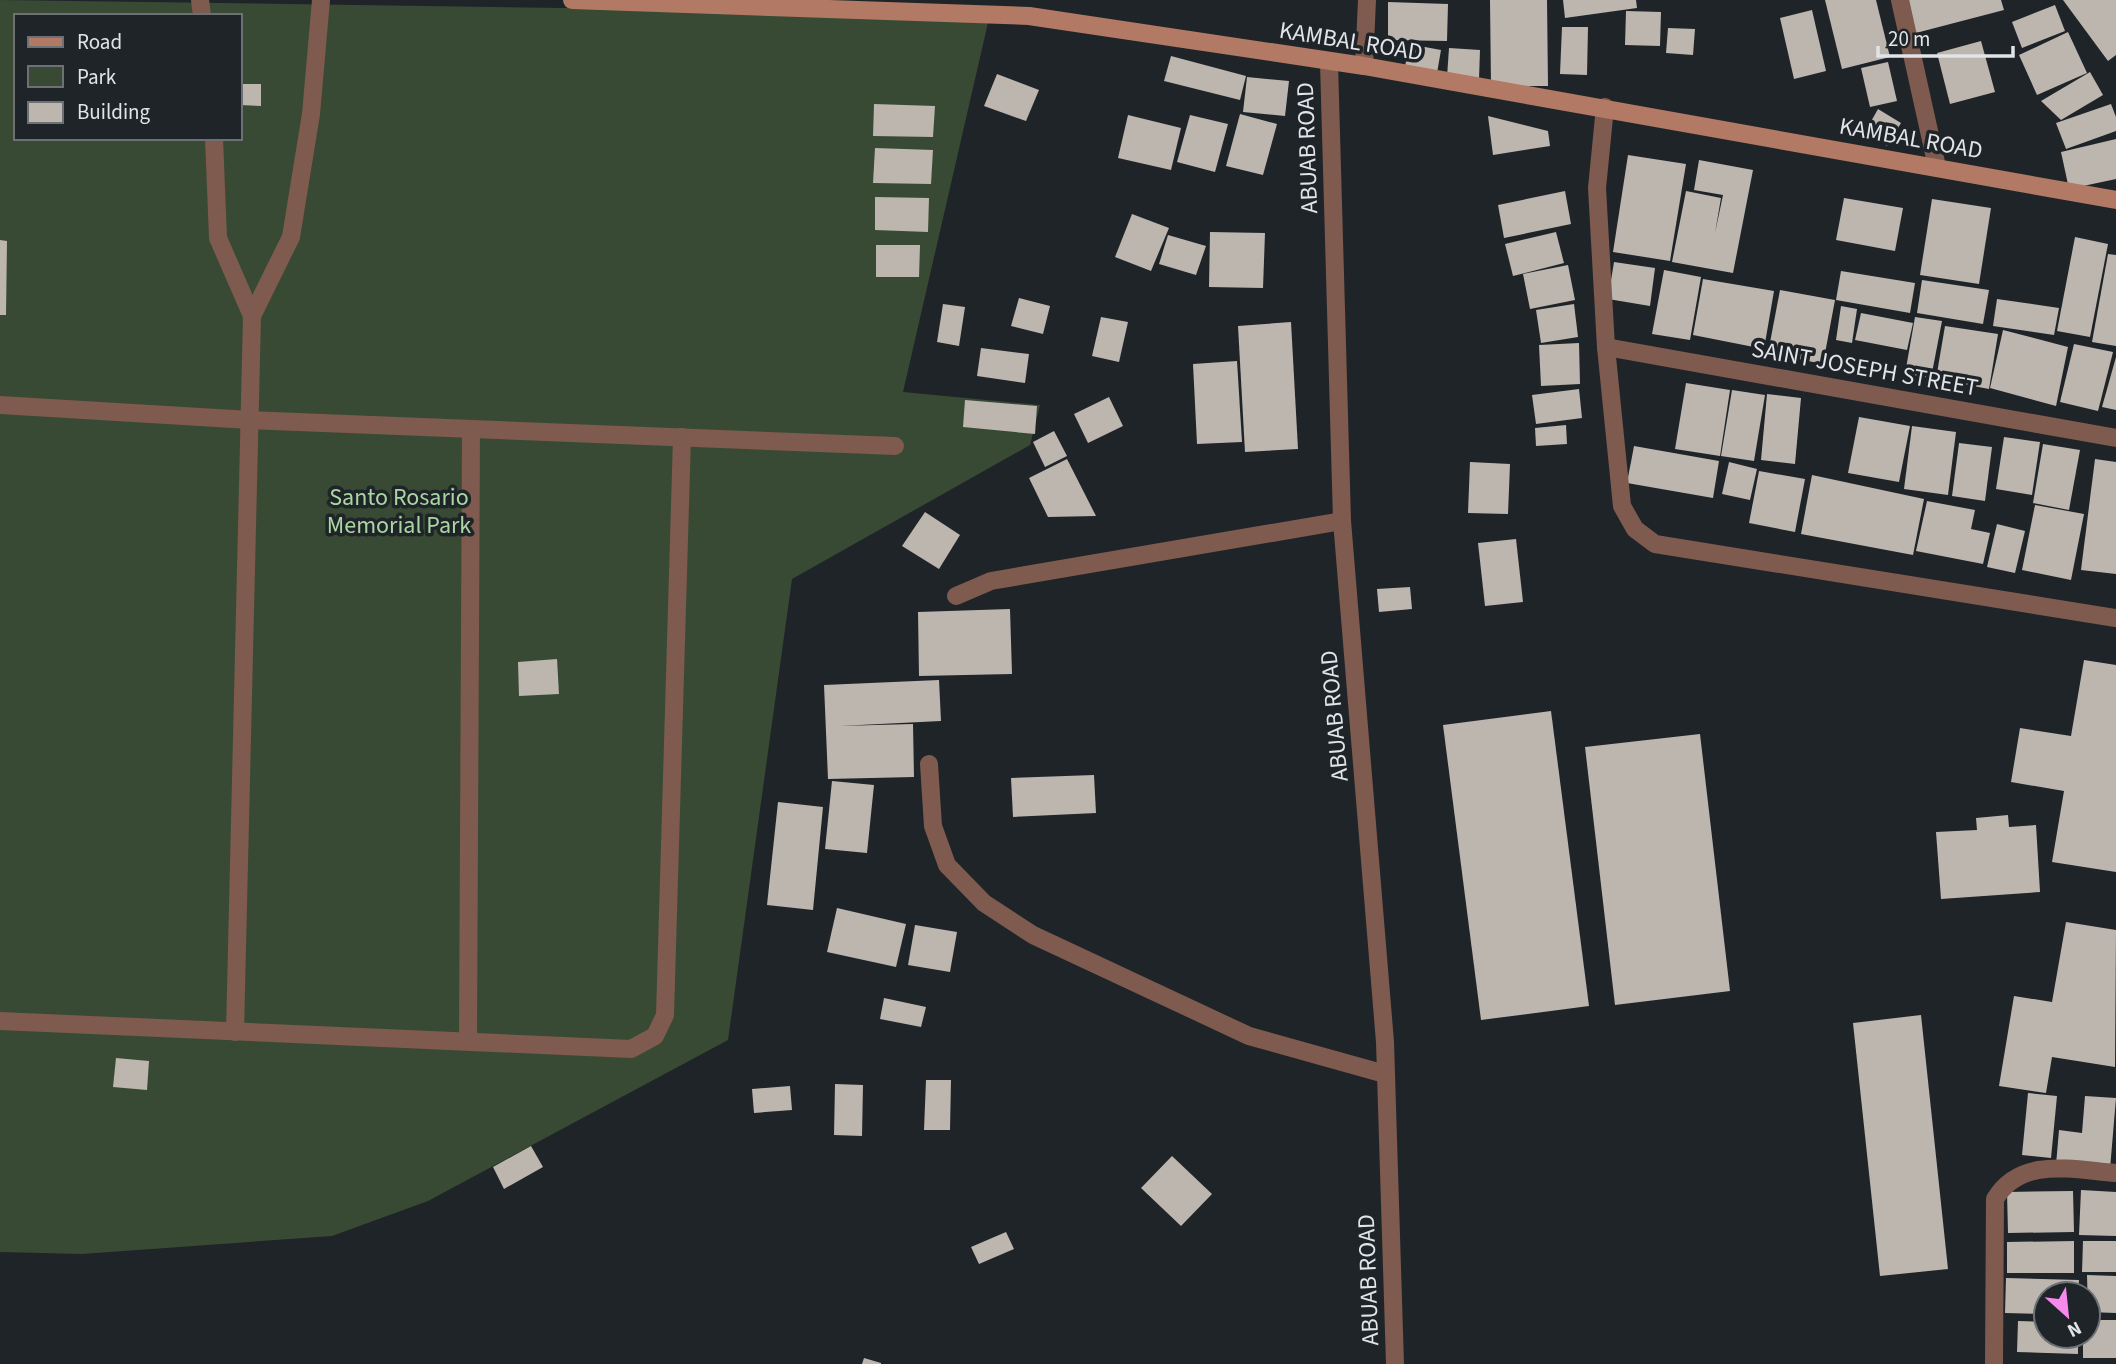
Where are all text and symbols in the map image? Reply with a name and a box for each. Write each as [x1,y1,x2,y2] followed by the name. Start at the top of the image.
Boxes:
[1277,13,1425,70] street label: KAMBAL ROAD
[14,14,242,140] legend
[1878,14,2013,58] scale bar
[1888,24,1930,54] text: 20 m
[77,27,122,57] text: Road
[77,62,117,92] text: Park
[1288,82,1327,214] street label: ABUAB ROAD
[77,97,151,127] text: Building
[1837,109,1985,168] street label: KAMBAL ROAD
[1749,331,1981,406] street label: SAINT JOSEPH STREET
[327,480,471,543] park label: Santo Rosario Memorial Park
[1311,649,1358,783] street label: ABUAB ROAD
[1349,1214,1388,1346] street label: ABUAB ROAD
[2032,1280,2102,1350] north arrow
[2062,1314,2086,1344] text: N

